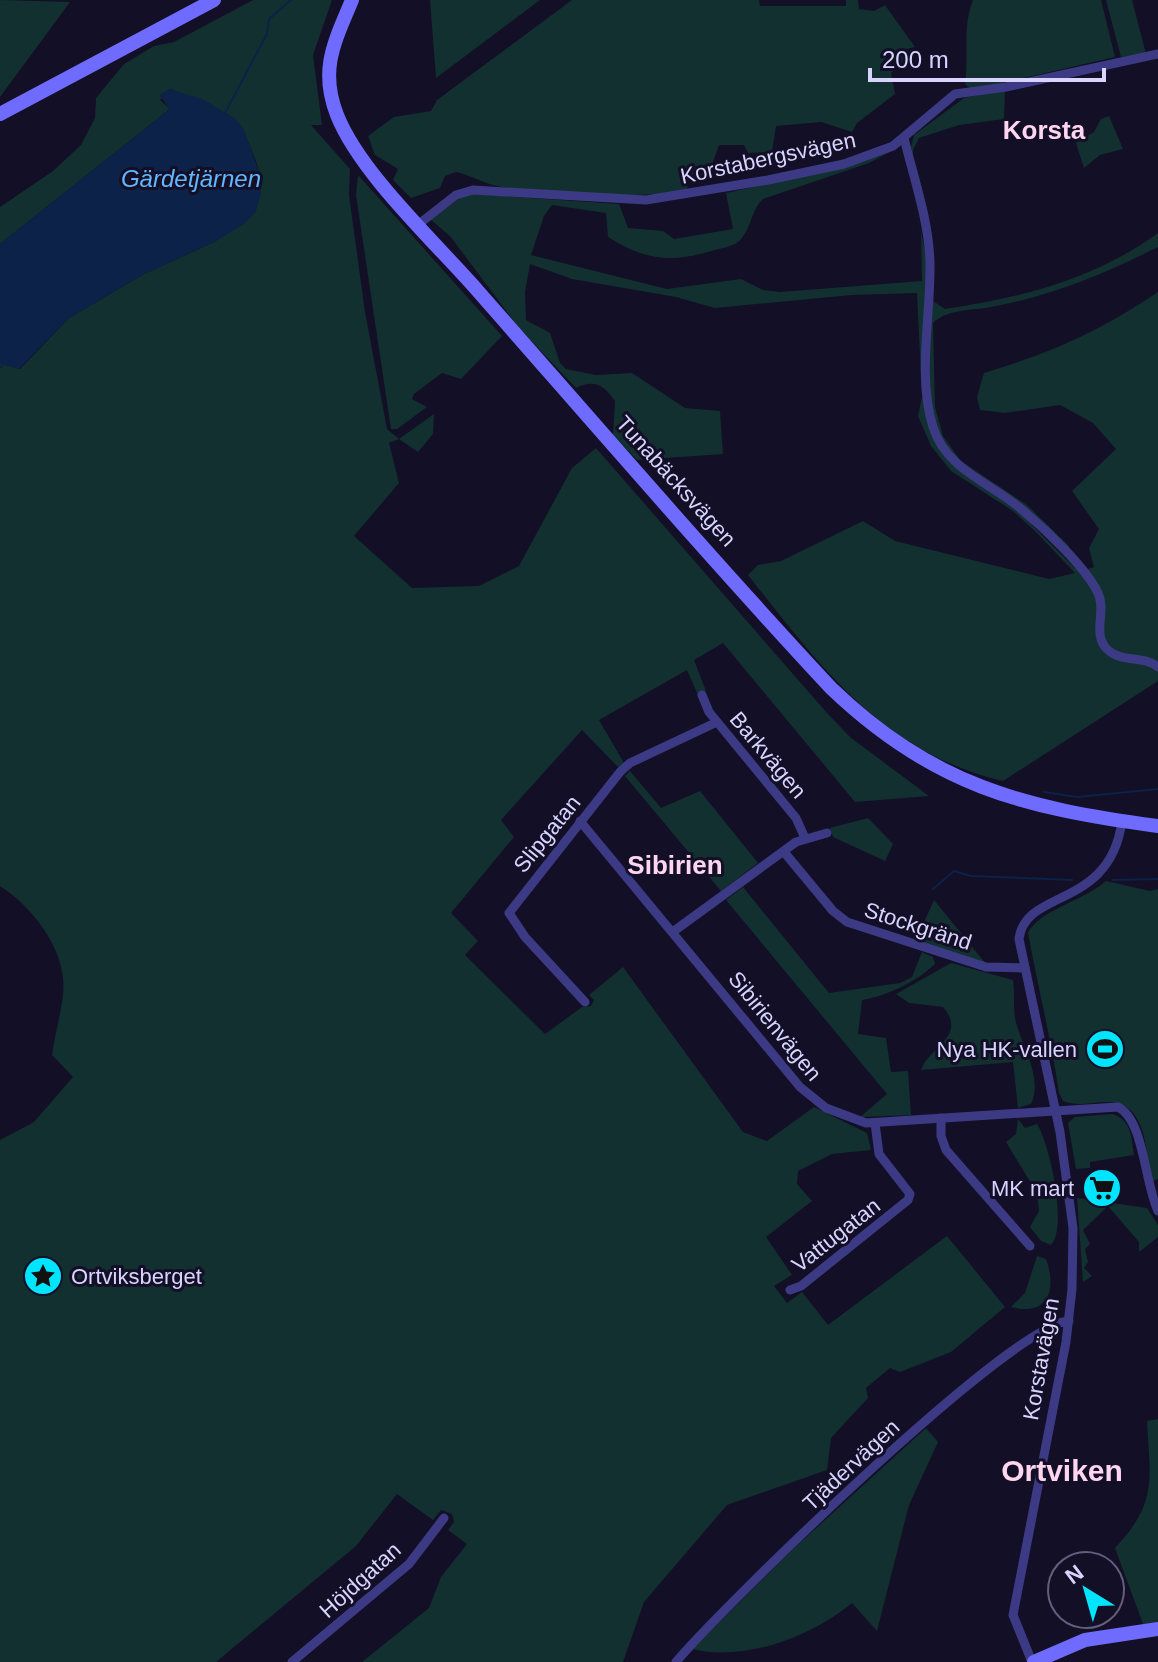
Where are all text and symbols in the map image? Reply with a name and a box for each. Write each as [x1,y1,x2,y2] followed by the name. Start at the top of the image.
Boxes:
[870,32,1104,82] scale bar
[882,46,949,73] text: 200 m
[1003,115,1086,145] district label: Korsta
[678,127,858,189] street label: Korstabergsvägen
[121,165,261,192] water label: Gärdetjärnen
[611,411,741,551] street label: Tunabäcksvägen
[725,707,811,803] street label: Barkvägen
[508,790,586,878] street label: Slipgatan
[627,850,723,880] district label: Sibirien
[861,897,975,955] street label: Stockgränd
[723,966,827,1086] street label: Sibirienvägen
[1084,1028,1126,1070] sports icon: Nya HK-vallen
[936,1037,1077,1062] place label: Nya HK-vallen
[1081,1167,1123,1209] supermarket icon: MK mart
[991,1176,1074,1201] place label: MK mart
[787,1193,885,1277] street label: Vattugatan
[22,1255,64,1297] place icon: Ortviksberget
[71,1264,202,1289] place label: Ortviksberget
[1018,1296,1064,1422] street label: Korstavägen
[798,1414,904,1516] street label: Tjädervägen
[1001,1454,1123,1487] district label: Ortviken
[314,1537,406,1623] street label: Höjdgatan
[1046,1550,1126,1630] north arrow
[1060,1560,1088,1589] text: N

